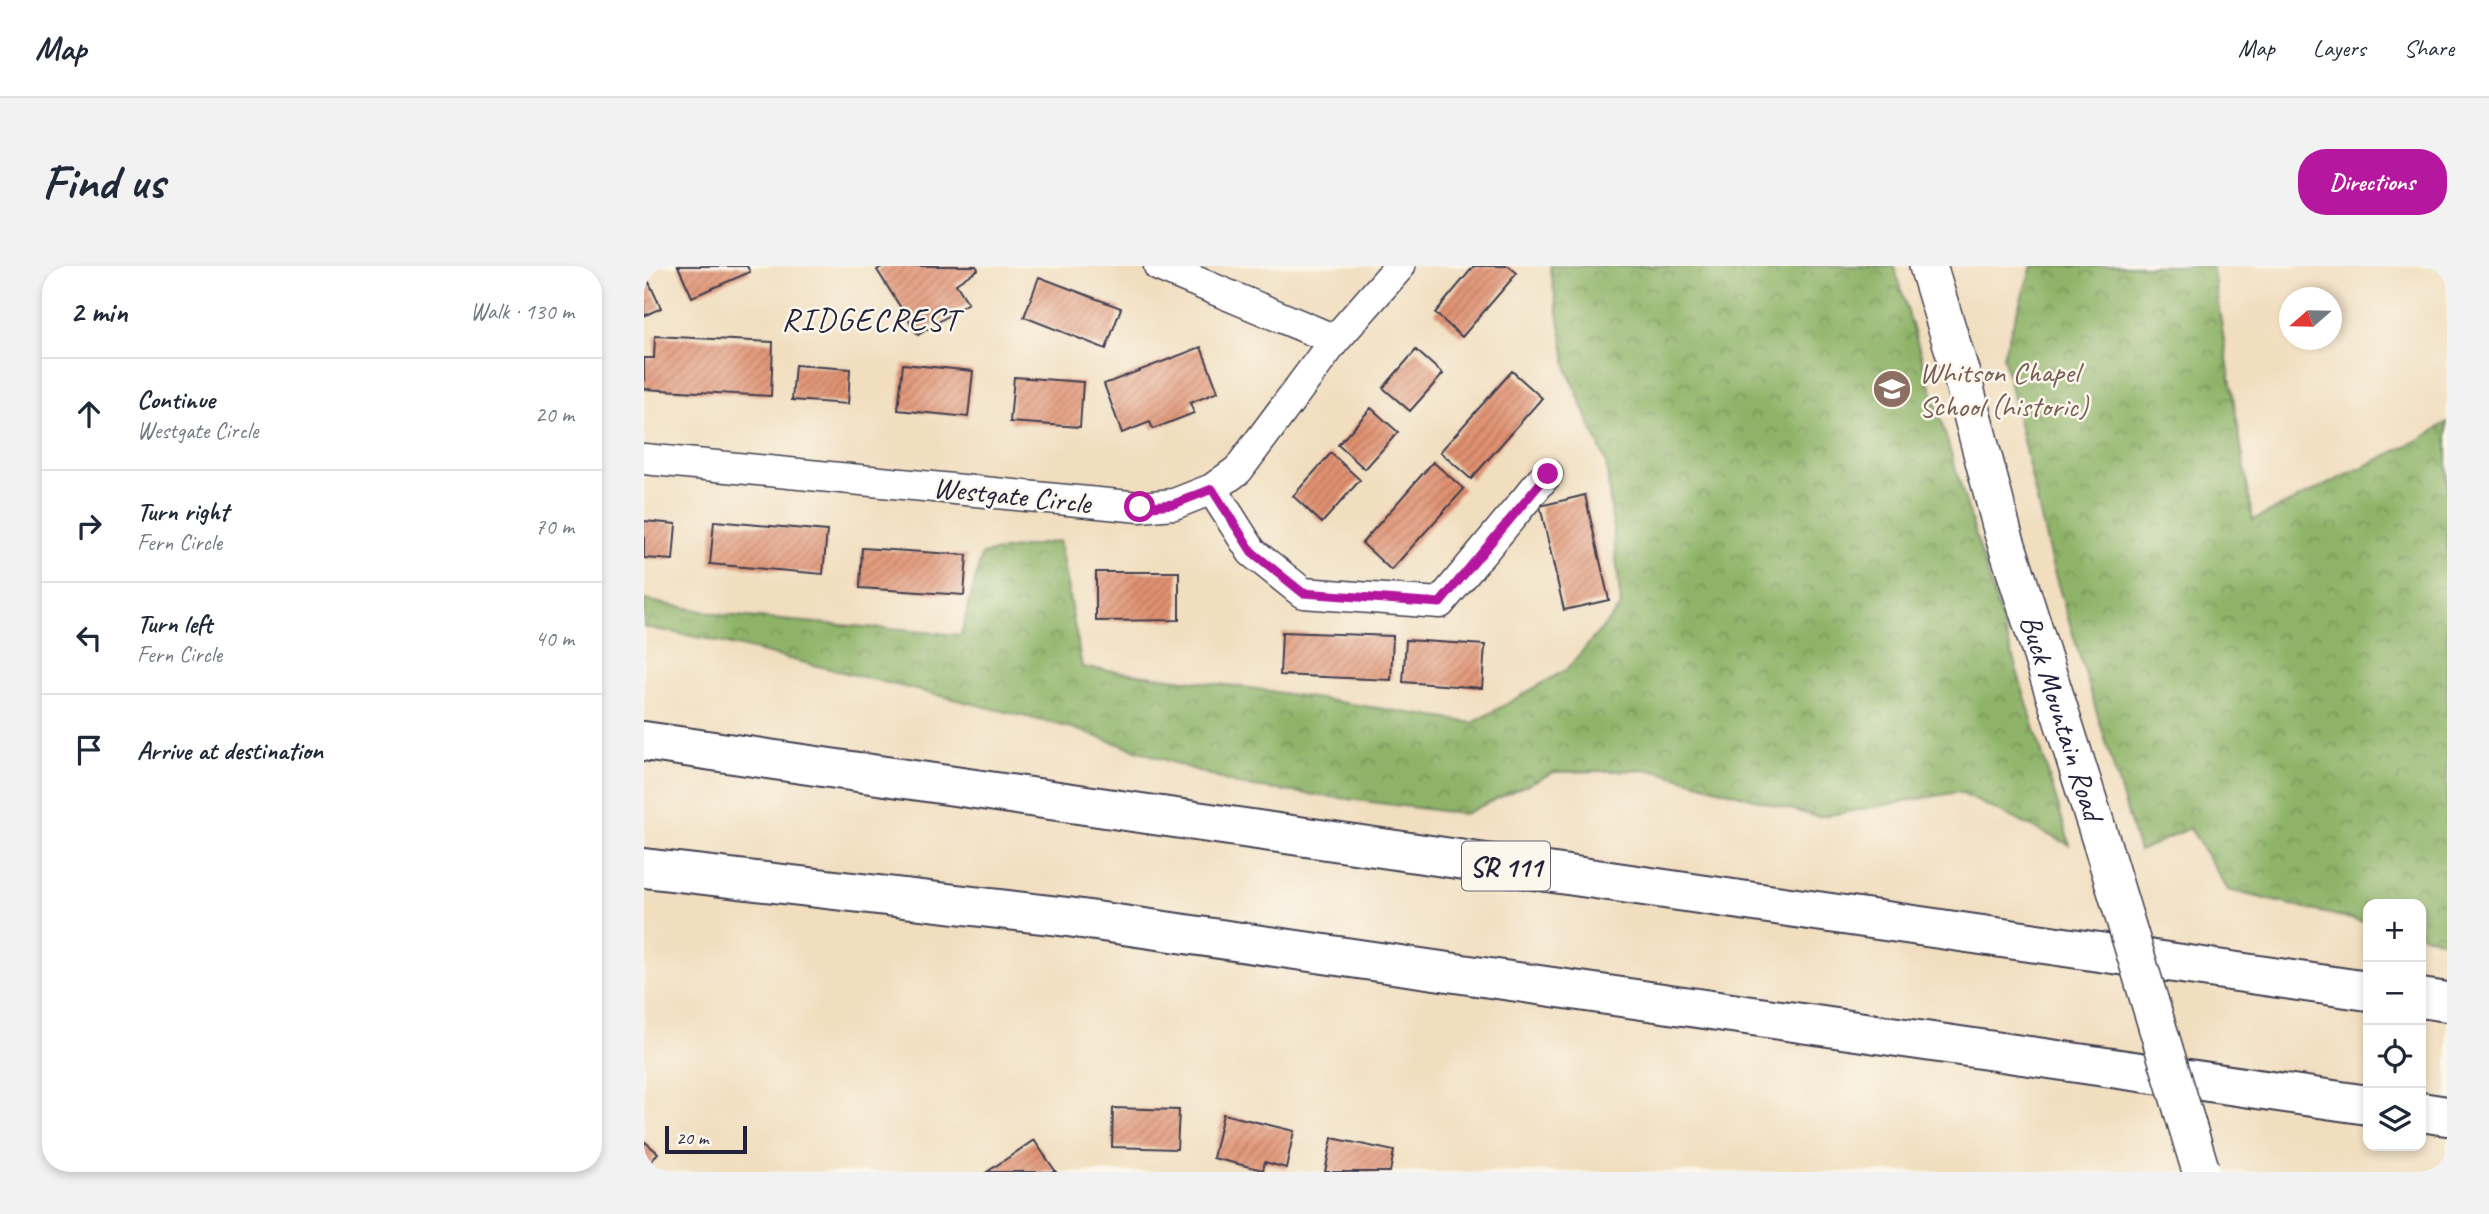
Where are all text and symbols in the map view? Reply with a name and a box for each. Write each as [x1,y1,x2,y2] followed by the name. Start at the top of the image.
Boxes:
[35,27,86,69] text: Map
[2238,33,2275,63] text: Map
[2313,33,2366,63] text: Layers
[2404,33,2454,63] text: Share
[2298,149,2447,215] button: Directions
[42,151,164,213] text: Find us
[2279,287,2342,350] north arrow
[70,293,127,331] text: 2 min
[470,297,574,326] text: Walk · 130 m
[782,299,965,340] district label: RIDGECREST
[1919,353,2090,425] place label: Whitson Chapel School (historic)
[1871,368,1913,410] school or university icon: Whitson Chapel School (historic)
[137,383,215,416] text: Continue
[70,395,108,433] icon: ahead
[535,400,574,429] text: 20 m
[137,416,258,445] text: Westgate Circle
[1532,458,1563,489] route end
[931,468,1095,522] street label: Westgate Circle
[1124,491,1155,522] route start
[137,495,228,528] text: Turn right
[70,507,108,545] icon: right
[535,512,574,541] text: 70 m
[137,528,222,557] text: Fern Circle
[137,607,212,640] text: Turn left
[2011,610,2113,829] street label: Buck Mountain Road
[70,619,108,657] icon: left
[535,624,574,653] text: 40 m
[137,640,222,669] text: Fern Circle
[70,731,108,769] icon: arrive
[137,734,323,767] text: Arrive at destination
[1462,842,1550,890] road number: SR 111
[2363,899,2426,1151] map controls
[2363,899,2426,962] button: +
[2363,962,2426,1025] button: −
[2363,1025,2426,1088] button: locate
[2363,1088,2426,1151] button: layers
[665,1123,747,1155] scale bar
[676,1126,708,1150] text: 20 m

